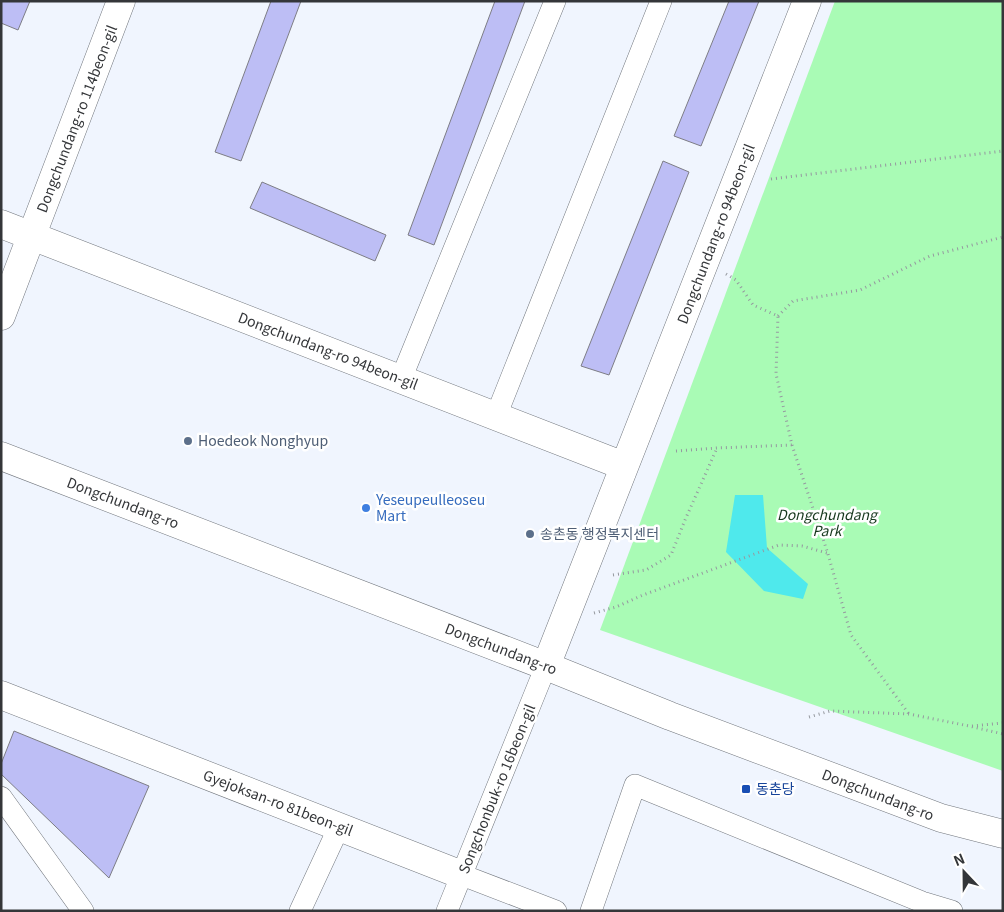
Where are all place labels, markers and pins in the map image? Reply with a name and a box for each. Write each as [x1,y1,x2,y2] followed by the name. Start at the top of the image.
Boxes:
[198,430,328,450] place label: Hoedeok Nonghyup
[182,435,194,447] marker: Hoedeok Nonghyup
[375,489,485,525] place label: Yeseupeulleoseu Mart
[360,502,372,514] marker: Yeseupeulleoseu Mart
[540,523,659,543] place label: 송촌동 행정복지센터
[524,528,536,540] marker: 송촌동 행정복지센터
[756,778,795,798] place label: 동춘당
[740,783,752,795] marker: 동춘당

